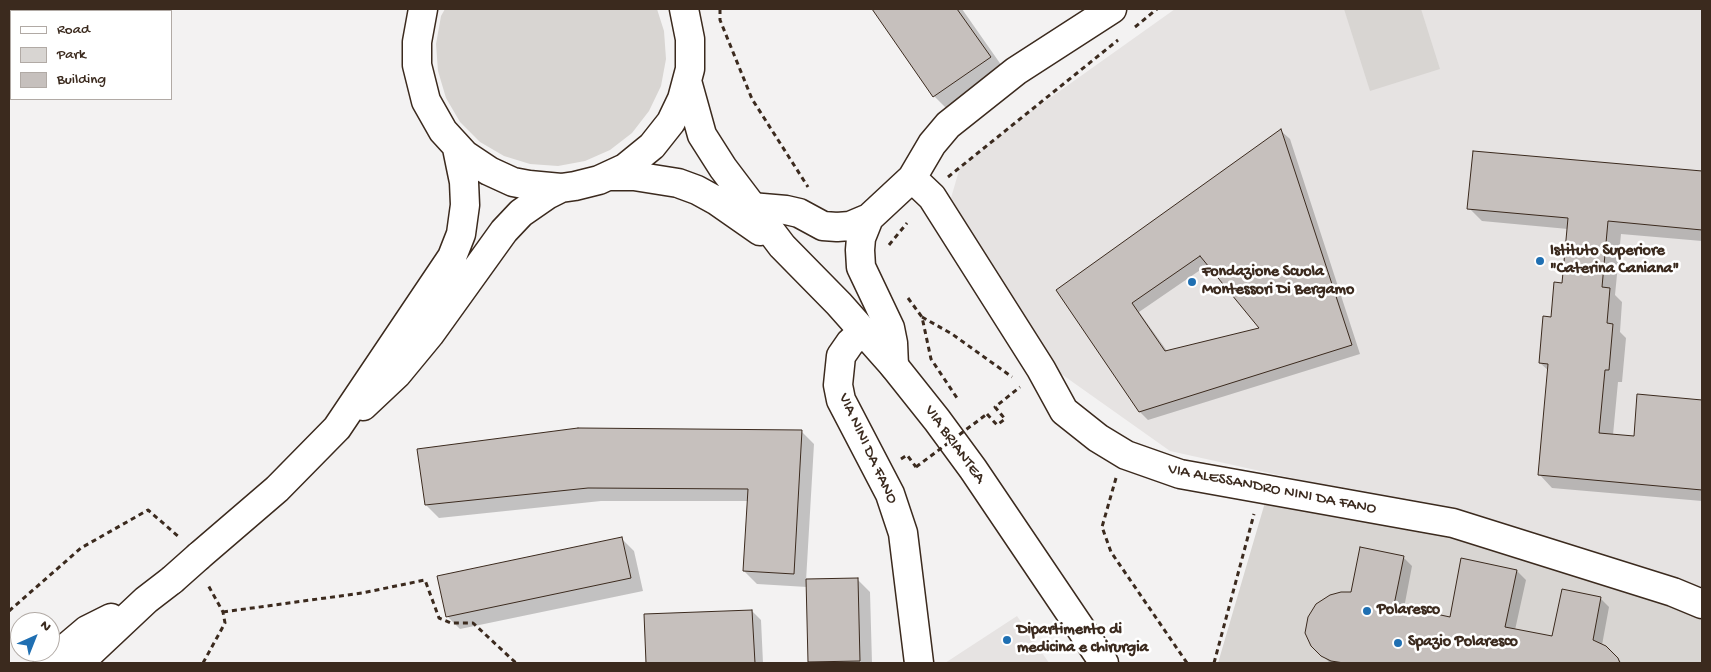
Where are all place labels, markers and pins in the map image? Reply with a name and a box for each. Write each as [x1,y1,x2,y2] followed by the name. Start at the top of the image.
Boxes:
[1550,242,1679,280] place label: Istituto Superiore "Caterina Caniana"
[1534,255,1546,267] marker: Istituto Superiore "Caterina Caniana"
[1202,263,1354,301] place label: Fondazione Scuola Montessori Di Bergamo
[1186,276,1198,288] marker: Fondazione Scuola Montessori Di Bergamo
[1377,601,1440,621] place label: Polaresco
[1361,605,1373,617] marker: Polaresco
[1017,621,1148,659] place label: Dipartimento di medicina e chirurgia
[1408,633,1518,653] place label: Spazio Polaresco
[1001,634,1013,646] marker: Dipartimento di medicina e chirurgia
[1392,637,1404,649] marker: Spazio Polaresco

